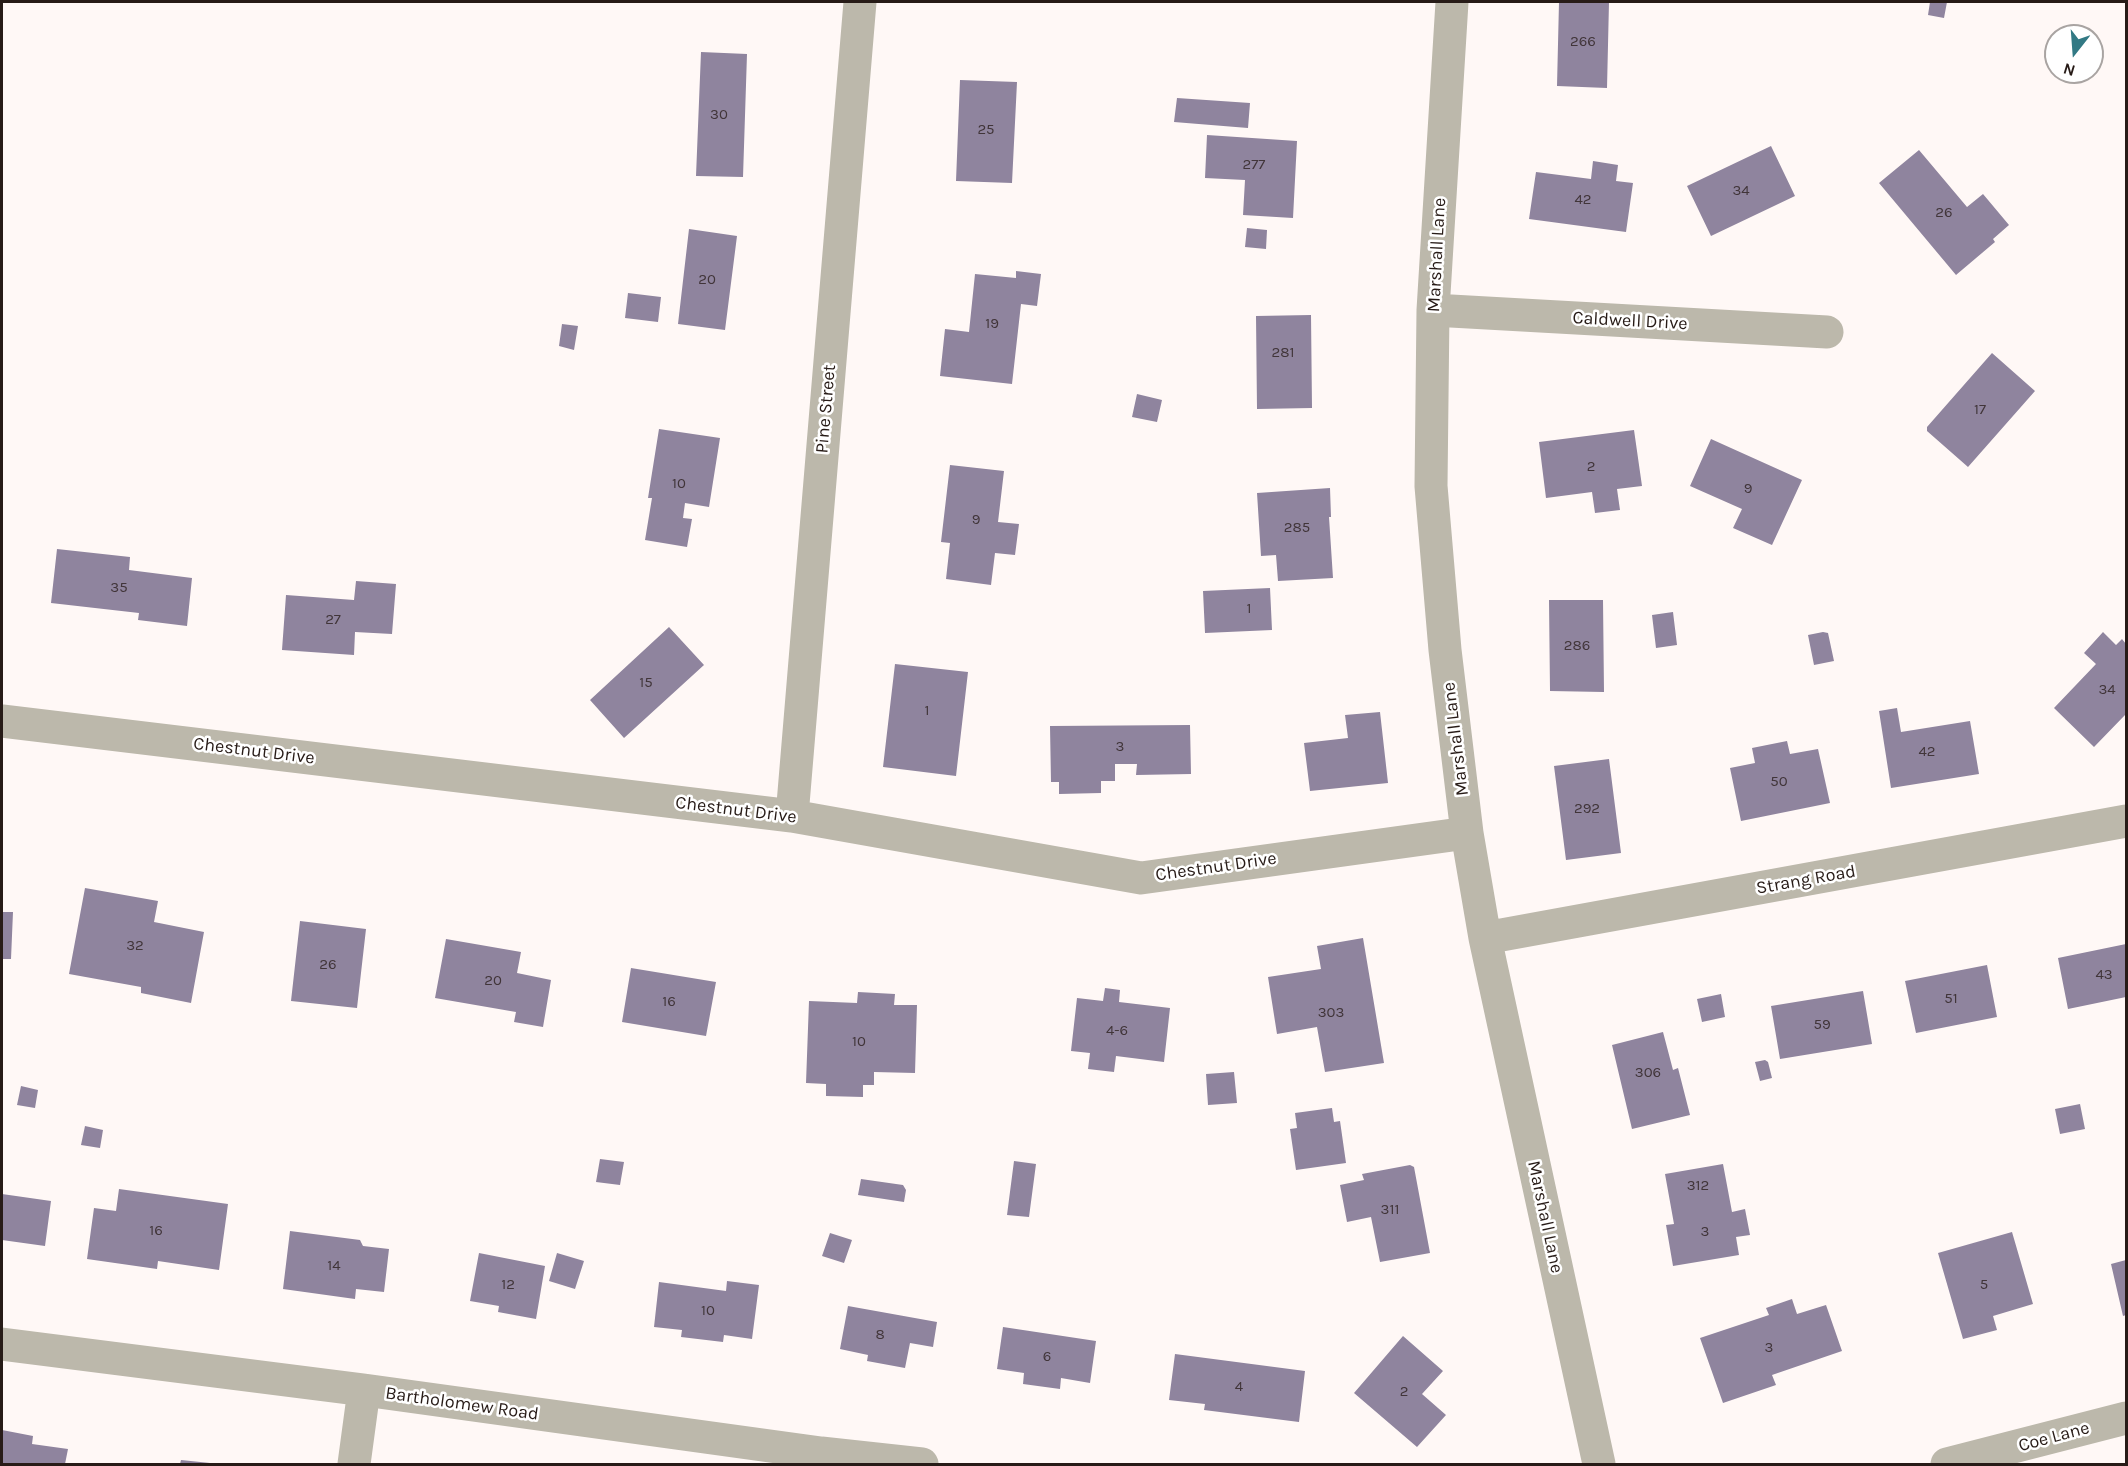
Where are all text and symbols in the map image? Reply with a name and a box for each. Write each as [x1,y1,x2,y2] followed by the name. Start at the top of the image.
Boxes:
[2044,24,2104,84] north arrow
[1570,33,1596,51] house number: 266
[2061,59,2077,81] text: N
[710,106,728,124] house number: 30
[977,121,995,139] house number: 25
[1243,156,1265,174] house number: 277
[1732,182,1750,200] house number: 34
[1574,191,1592,209] house number: 42
[1423,197,1451,313] street label: Marshall Lane
[1935,204,1953,222] house number: 26
[698,271,716,289] house number: 20
[1572,307,1688,335] street label: Caldwell Drive
[985,315,999,333] house number: 19
[1272,344,1294,362] house number: 281
[811,364,841,454] street label: Pine Street
[1974,401,1986,419] house number: 17
[1587,458,1595,476] house number: 2
[672,475,686,493] house number: 10
[1744,480,1752,498] house number: 9
[972,511,980,529] house number: 9
[1284,519,1310,537] house number: 285
[110,579,128,597] house number: 35
[1247,600,1251,618] house number: 1
[325,611,341,629] house number: 27
[1564,637,1590,655] house number: 286
[639,674,653,692] house number: 15
[1438,681,1474,797] street label: Marshall Lane
[2098,681,2116,699] house number: 34
[925,702,929,720] house number: 1
[192,733,316,769] street label: Chestnut Drive
[1116,738,1124,756] house number: 3
[1918,743,1936,761] house number: 42
[1770,773,1788,791] house number: 50
[674,792,798,828] street label: Chestnut Drive
[1574,800,1600,818] house number: 292
[1154,848,1278,886] street label: Chestnut Drive
[1754,861,1858,899] street label: Strang Road
[126,937,144,955] house number: 32
[319,956,337,974] house number: 26
[2095,966,2113,984] house number: 43
[484,972,502,990] house number: 20
[1944,990,1958,1008] house number: 51
[662,993,676,1011] house number: 16
[1318,1004,1344,1022] house number: 303
[1813,1016,1831,1034] house number: 59
[1106,1022,1128,1040] house number: 4-6
[852,1033,866,1051] house number: 10
[1635,1064,1661,1082] house number: 306
[1523,1159,1567,1275] street label: Marshall Lane
[1687,1177,1709,1195] house number: 312
[1381,1201,1399,1219] house number: 311
[149,1222,163,1240] house number: 16
[1701,1223,1709,1241] house number: 3
[327,1257,341,1275] house number: 14
[501,1276,515,1294] house number: 12
[1980,1276,1988,1294] house number: 5
[701,1302,715,1320] house number: 10
[875,1326,885,1344] house number: 8
[1765,1339,1773,1357] house number: 3
[1043,1348,1051,1366] house number: 6
[1235,1378,1243,1396] house number: 4
[384,1383,540,1425] street label: Bartholomew Road
[1400,1383,1408,1401] house number: 2
[2016,1417,2092,1457] street label: Coe Lane

